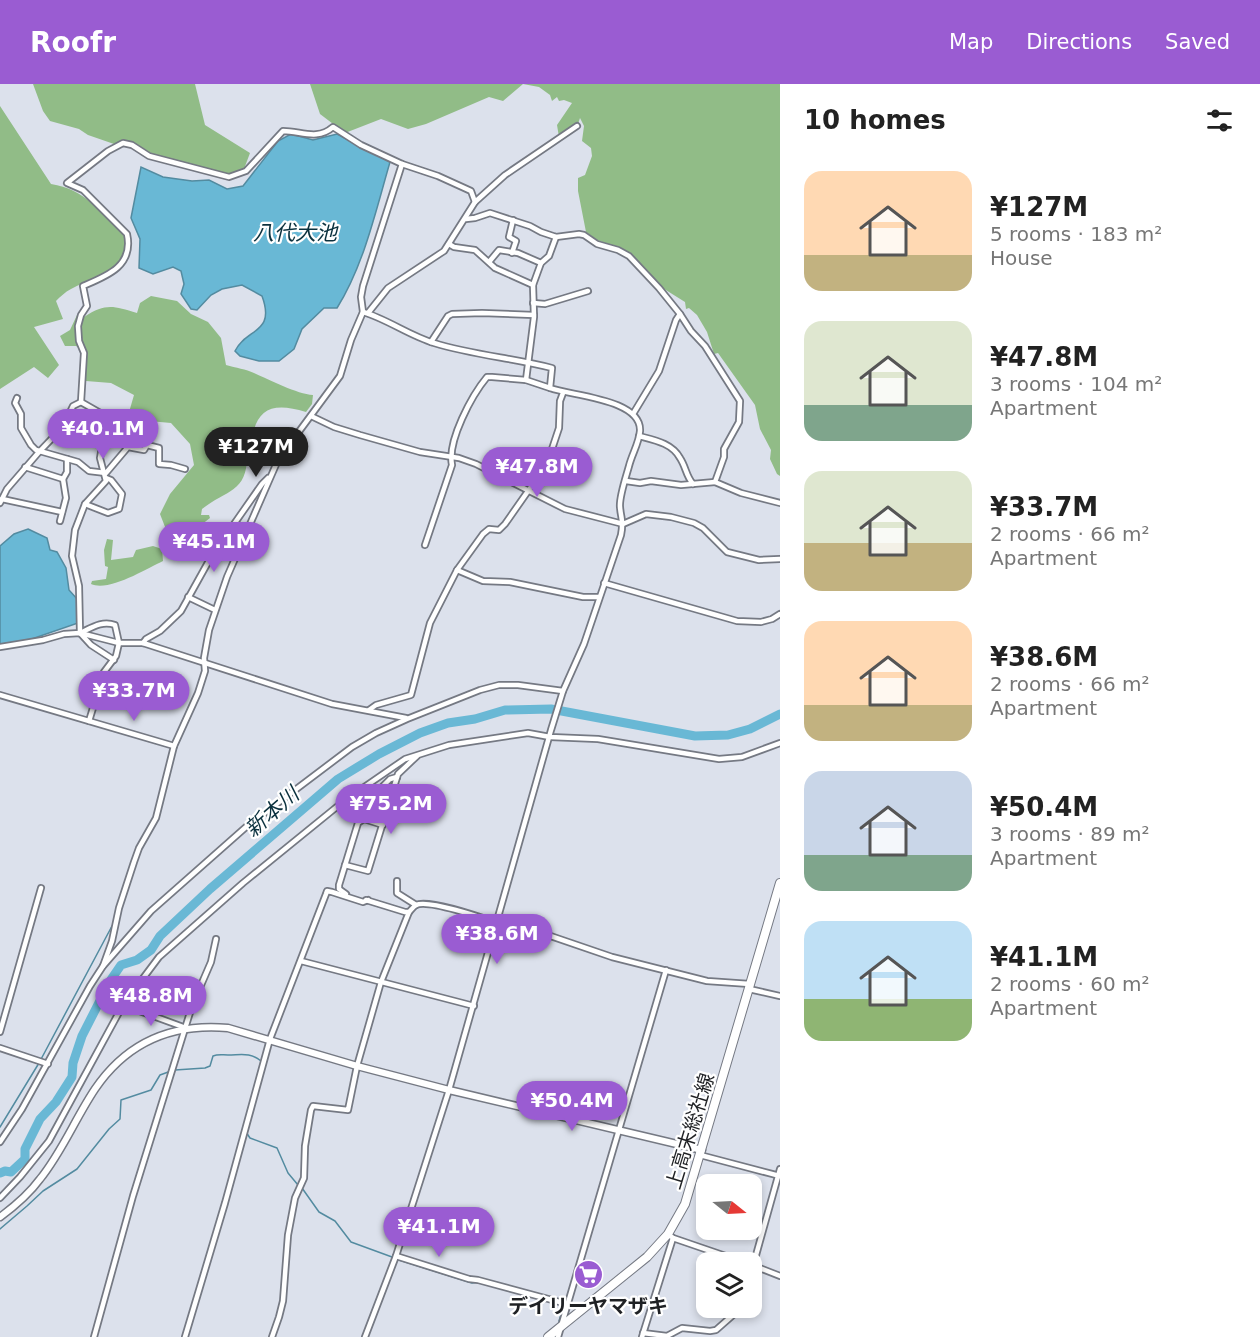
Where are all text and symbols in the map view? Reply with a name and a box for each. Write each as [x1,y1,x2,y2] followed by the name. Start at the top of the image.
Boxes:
[30,26,116,59] text: Roofr
[949,30,993,54] text: Map
[1026,30,1132,54] text: Directions
[1165,30,1230,54] text: Saved
[1203,104,1236,137] icon: filters
[804,105,946,135] text: 10 homes
[990,192,1088,222] text: ¥127M
[852,195,924,267] icon: home
[253,221,339,245] water label: 八代大池
[990,222,1162,246] text: 5 rooms · 183 m²
[990,246,1053,270] text: House
[990,342,1098,372] text: ¥47.8M
[852,345,924,417] icon: home
[990,372,1162,396] text: 3 rooms · 104 m²
[990,396,1097,420] text: Apartment
[54,409,152,460] pin: ¥40.1M
[61,416,145,440] text: ¥40.1M
[214,427,298,478] pin: ¥127M
[218,434,294,458] text: ¥127M
[488,447,586,498] pin: ¥47.8M
[495,454,579,478] text: ¥47.8M
[990,492,1098,522] text: ¥33.7M
[852,495,924,567] icon: home
[165,522,263,573] pin: ¥45.1M
[990,522,1150,546] text: 2 rooms · 66 m²
[172,529,256,553] text: ¥45.1M
[990,546,1097,570] text: Apartment
[990,642,1098,672] text: ¥38.6M
[852,645,924,717] icon: home
[85,671,183,722] pin: ¥33.7M
[990,672,1150,696] text: 2 rooms · 66 m²
[92,678,176,702] text: ¥33.7M
[990,696,1097,720] text: Apartment
[240,781,305,842] water label: 新本川
[342,784,440,835] pin: ¥75.2M
[349,791,433,815] text: ¥75.2M
[990,792,1098,822] text: ¥50.4M
[852,795,924,867] icon: home
[990,822,1150,846] text: 3 rooms · 89 m²
[990,846,1097,870] text: Apartment
[448,914,546,965] pin: ¥38.6M
[455,921,539,945] text: ¥38.6M
[990,942,1098,972] text: ¥41.1M
[852,945,924,1017] icon: home
[990,972,1150,996] text: 2 rooms · 60 m²
[102,976,200,1027] pin: ¥48.8M
[109,983,193,1007] text: ¥48.8M
[990,996,1097,1020] text: Apartment
[661,1070,719,1192] street label: 上高末総社線
[523,1081,621,1132] pin: ¥50.4M
[530,1088,614,1112] text: ¥50.4M
[696,1174,762,1240] north arrow
[696,1174,762,1318] map controls
[390,1207,488,1258] pin: ¥41.1M
[397,1214,481,1238] text: ¥41.1M
[696,1252,762,1318] button: layers
[572,1259,604,1291] supermarket icon: デイリーヤマザキ
[508,1294,668,1318] place label: デイリーヤマザキ

